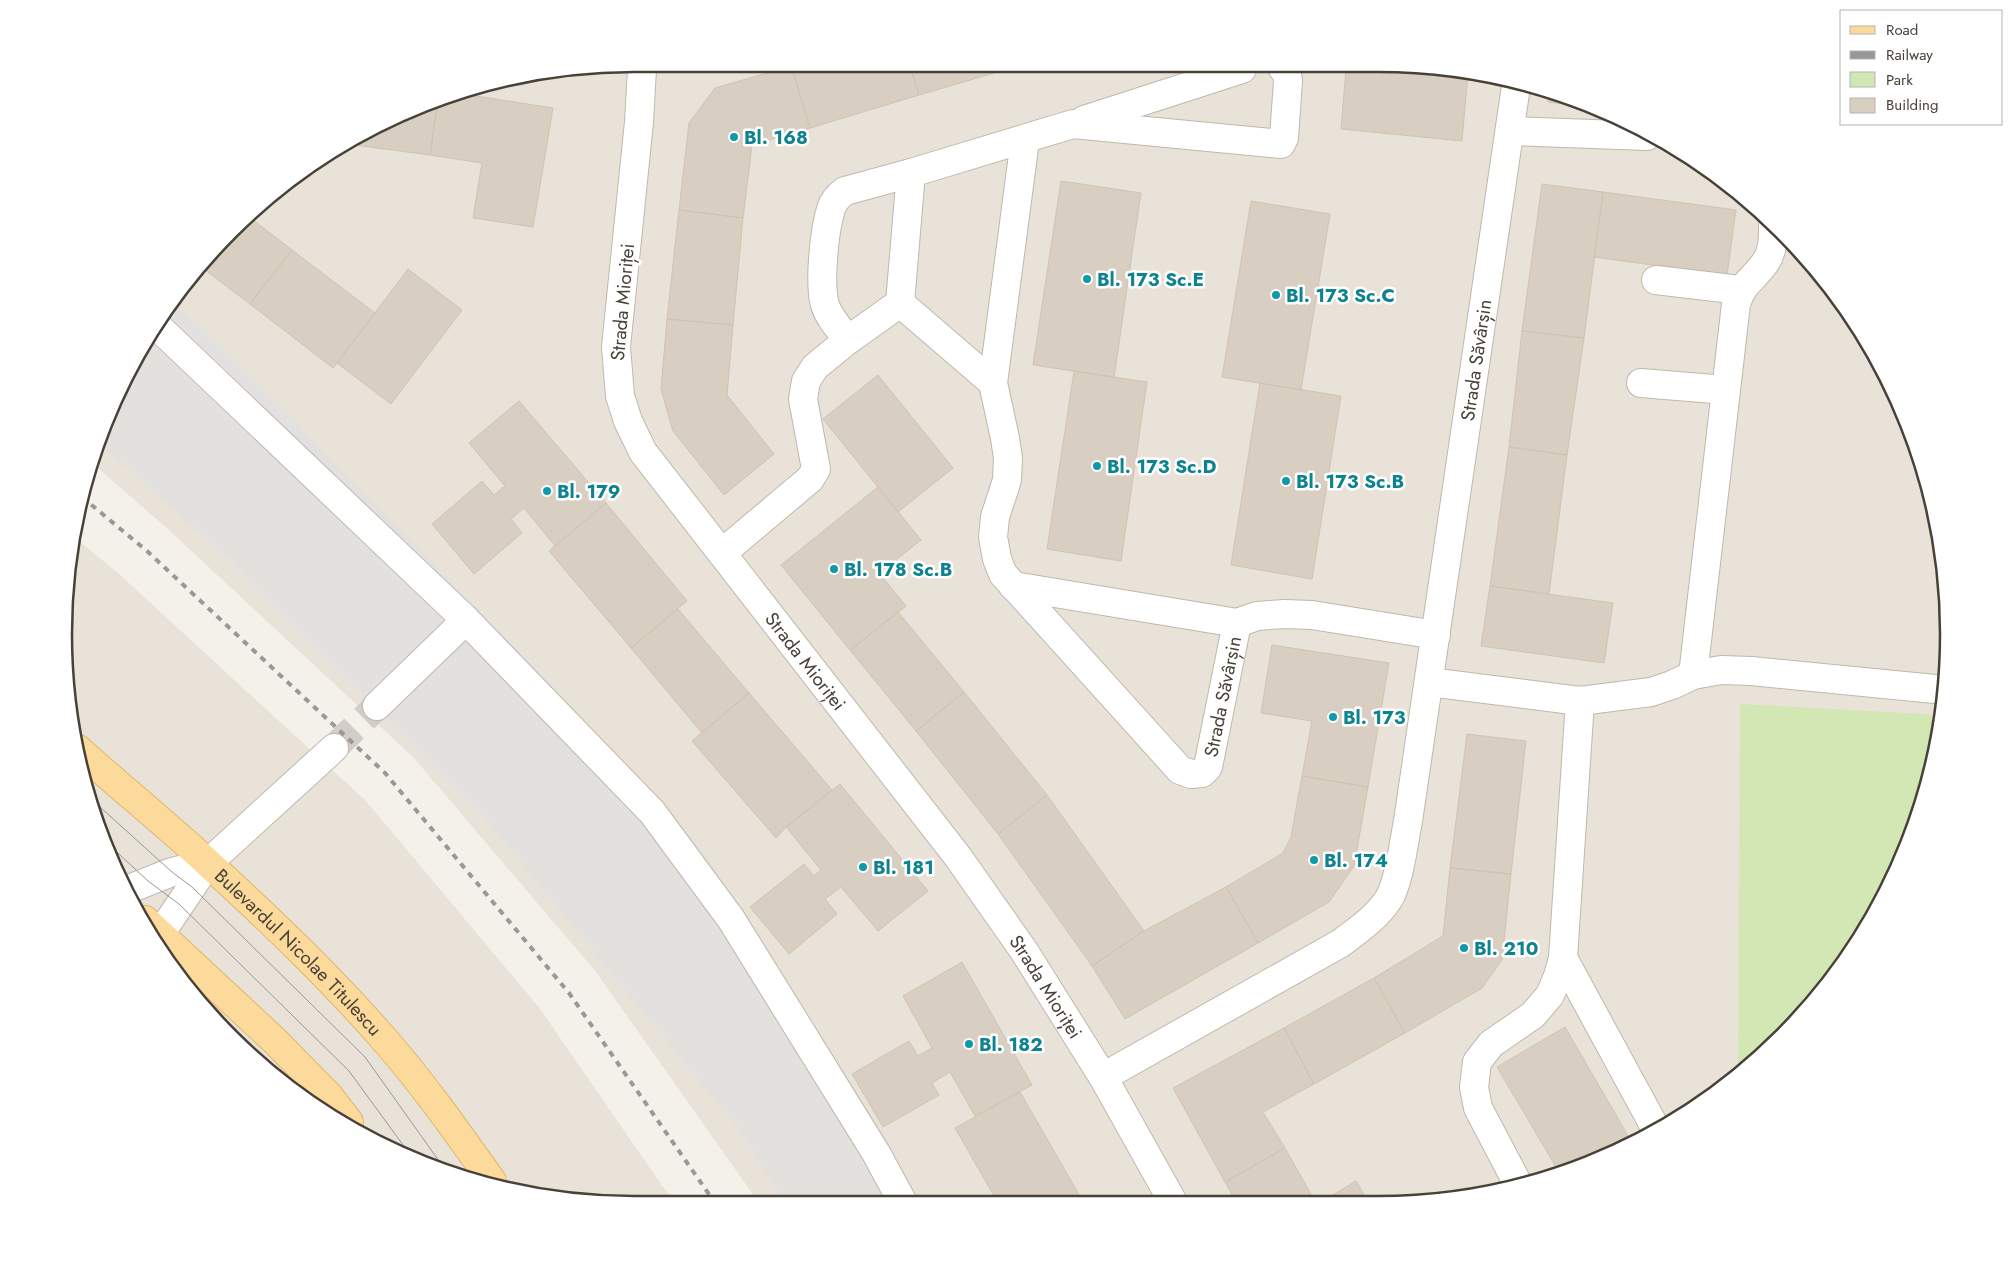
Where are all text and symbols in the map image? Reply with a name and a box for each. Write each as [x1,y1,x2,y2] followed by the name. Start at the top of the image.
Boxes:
[1840,10,2003,125] legend
[1886,19,1918,41] text: Road
[1886,44,1933,66] text: Railway
[1886,69,1913,91] text: Park
[1886,94,1938,116] text: Building
[744,124,808,151] place label: Bl. 168
[728,131,740,143] marker: Bl. 168
[604,242,641,362] street label: Strada Mioriței
[1097,266,1204,293] place label: Bl. 173 Sc.E
[1081,273,1093,285] marker: Bl. 173 Sc.E
[1286,282,1395,309] place label: Bl. 173 Sc.C
[1270,289,1282,301] marker: Bl. 173 Sc.C
[1454,297,1499,423] street label: Strada Săvârșin
[1107,453,1217,480] place label: Bl. 173 Sc.D
[1091,460,1103,472] marker: Bl. 173 Sc.D
[1296,468,1404,495] place label: Bl. 173 Sc.B
[1280,475,1292,487] marker: Bl. 173 Sc.B
[557,478,620,505] place label: Bl. 179
[541,485,553,497] marker: Bl. 179
[844,556,952,583] place label: Bl. 178 Sc.B
[828,563,840,575] marker: Bl. 178 Sc.B
[758,607,852,716] street label: Strada Mioriței
[1197,634,1248,759] street label: Strada Săvârșin
[1343,704,1406,731] place label: Bl. 173
[1327,711,1339,723] marker: Bl. 173
[1324,847,1388,874] place label: Bl. 174
[873,854,934,881] place label: Bl. 181
[1308,854,1320,866] marker: Bl. 174
[857,861,869,873] marker: Bl. 181
[208,863,388,1042] street label: Bulevardul Nicolae Titulescu
[1003,930,1089,1044] street label: Strada Mioriței
[1474,935,1538,962] place label: Bl. 210
[1458,942,1470,954] marker: Bl. 210
[979,1031,1043,1058] place label: Bl. 182
[963,1038,975,1050] marker: Bl. 182

